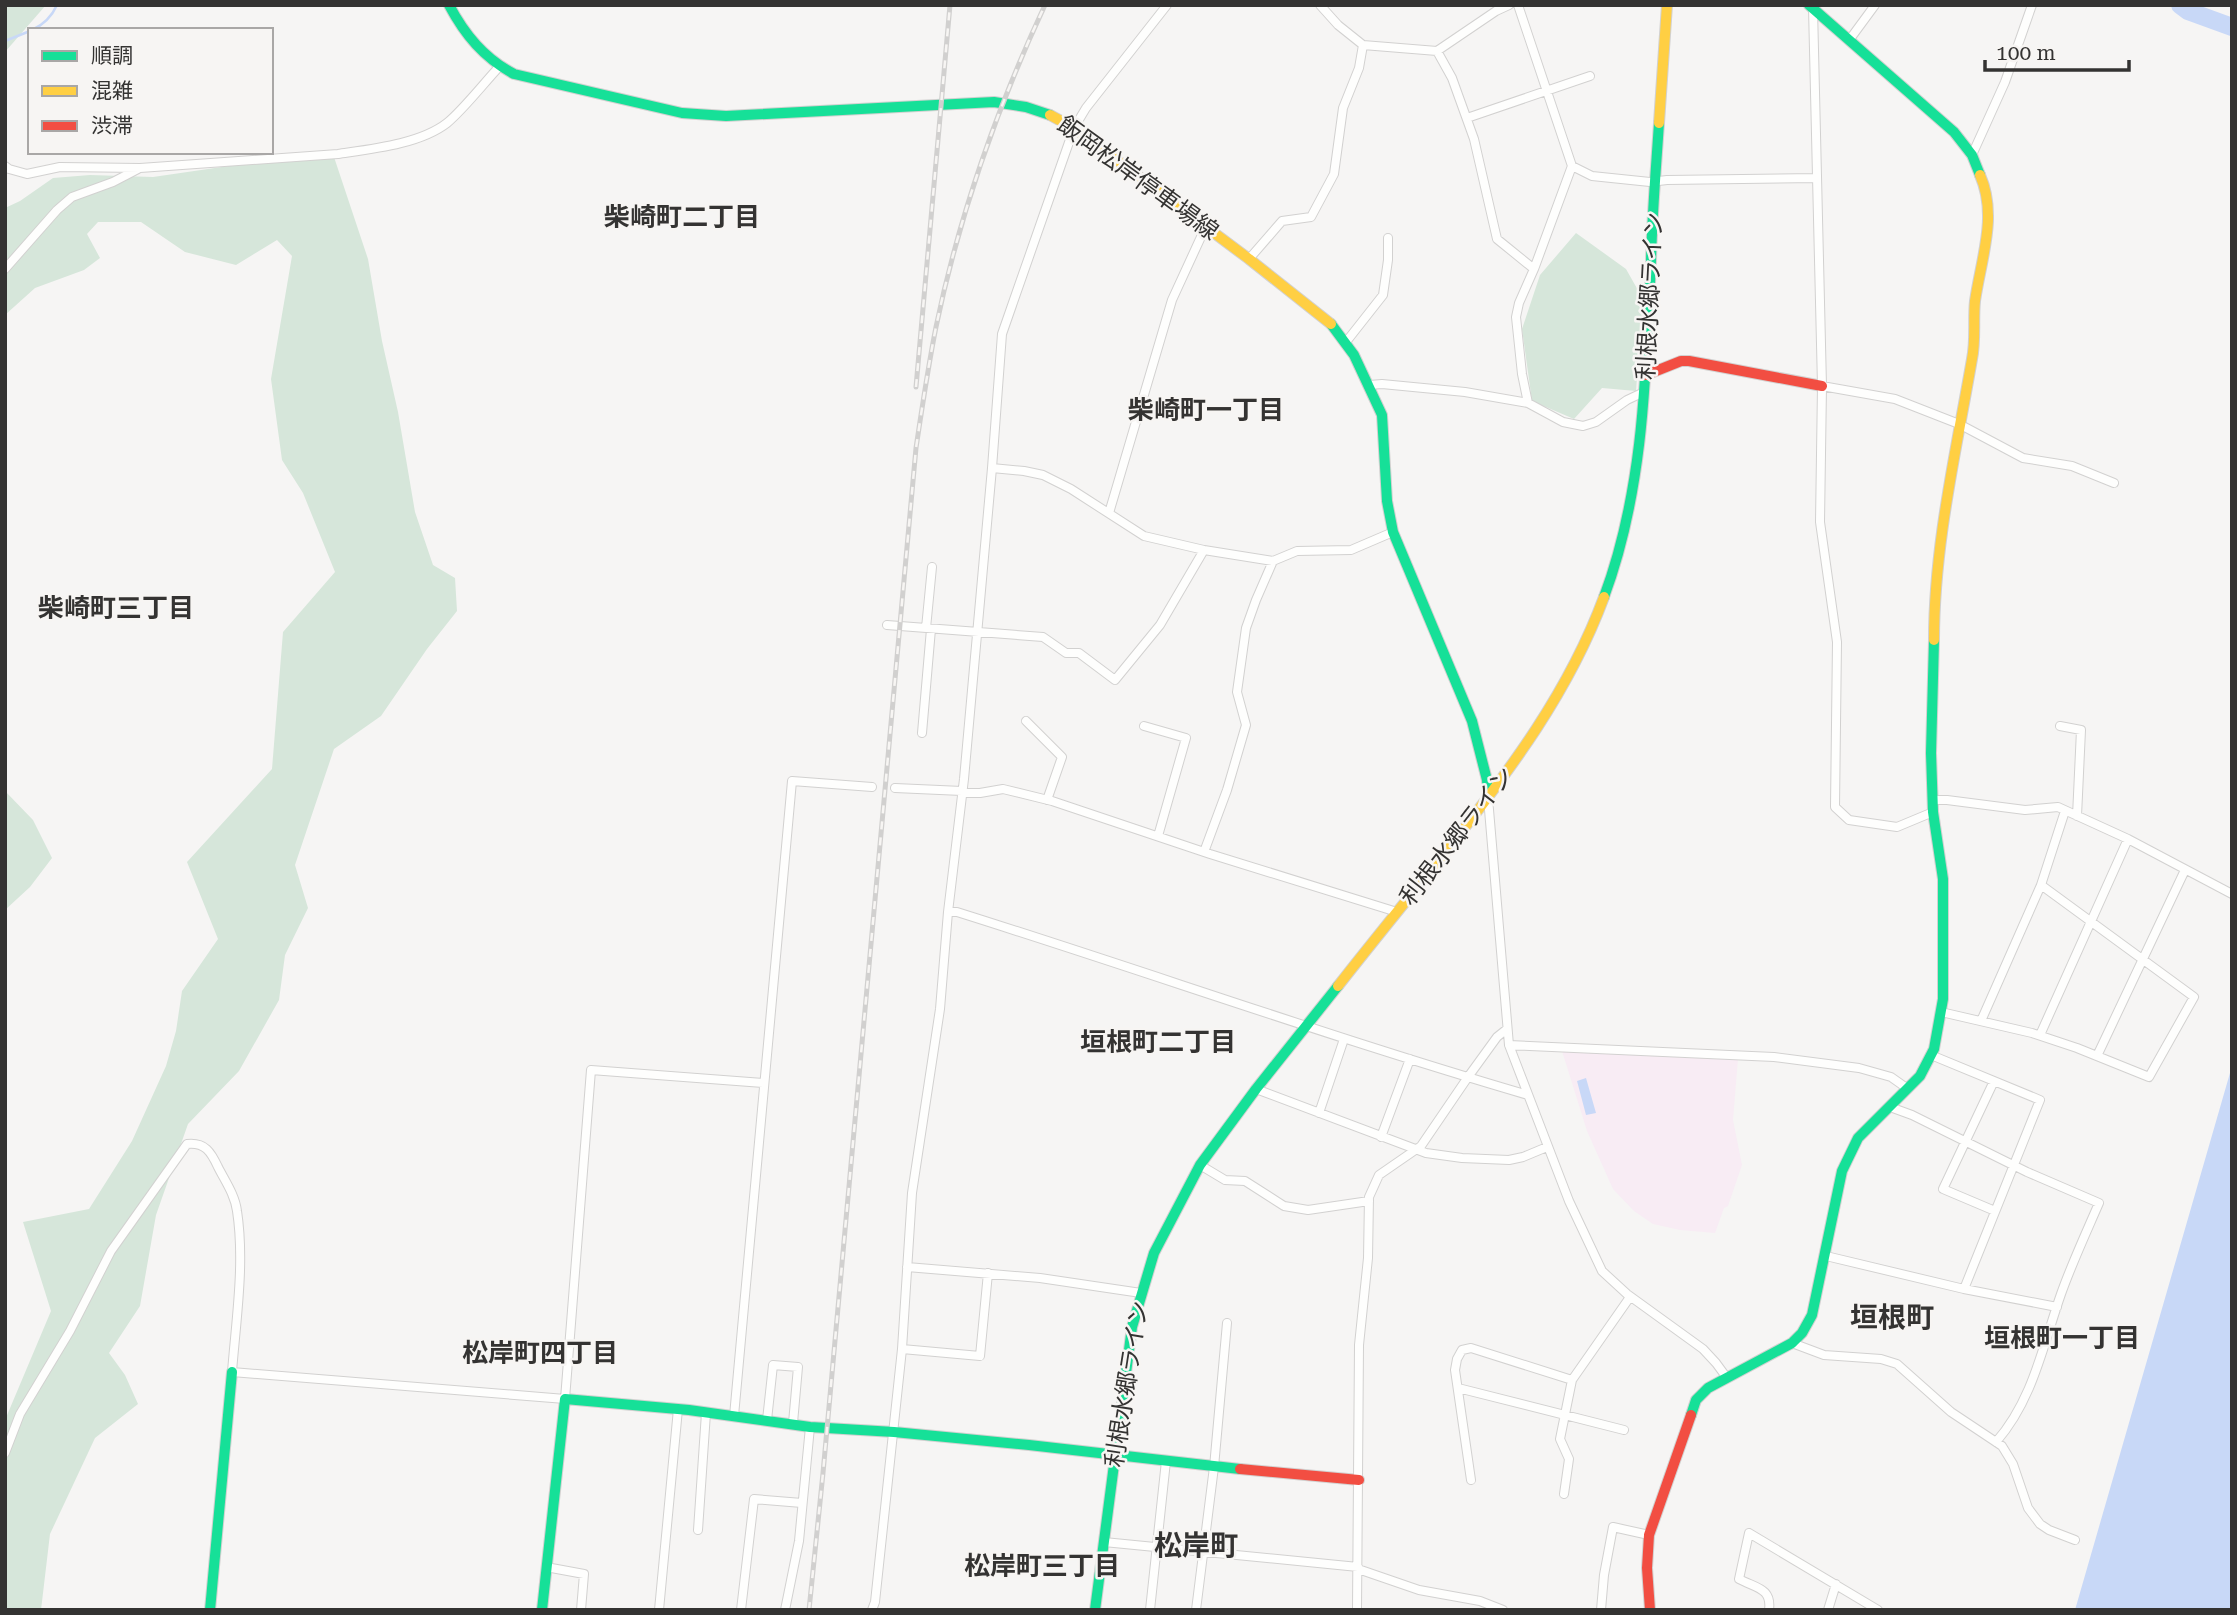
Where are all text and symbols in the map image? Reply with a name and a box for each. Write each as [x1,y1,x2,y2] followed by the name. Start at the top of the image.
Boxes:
[28,28,273,154] legend
[1985,28,2128,72] scale bar
[1996,41,2056,65] text: 100 m
[91,44,133,68] text: 順調
[91,79,133,103] text: 混雑
[1052,110,1224,246] street label: 飯岡松岸停車場線
[91,114,133,138] text: 渋滞
[604,202,760,232] district label: 柴崎町二丁目
[1632,211,1668,381] street label: 利根水郷ライン
[1128,395,1284,425] district label: 柴崎町一丁目
[38,593,194,623] district label: 柴崎町三丁目
[1394,761,1520,911] street label: 利根水郷ライン
[1080,1027,1236,1057] district label: 垣根町二丁目
[1100,1299,1154,1469] street label: 利根水郷ライン
[1850,1301,1934,1334] district label: 垣根町
[1984,1323,2140,1353] district label: 垣根町一丁目
[462,1338,618,1368] district label: 松岸町四丁目
[1154,1529,1238,1562] district label: 松岸町
[964,1551,1120,1581] district label: 松岸町三丁目

